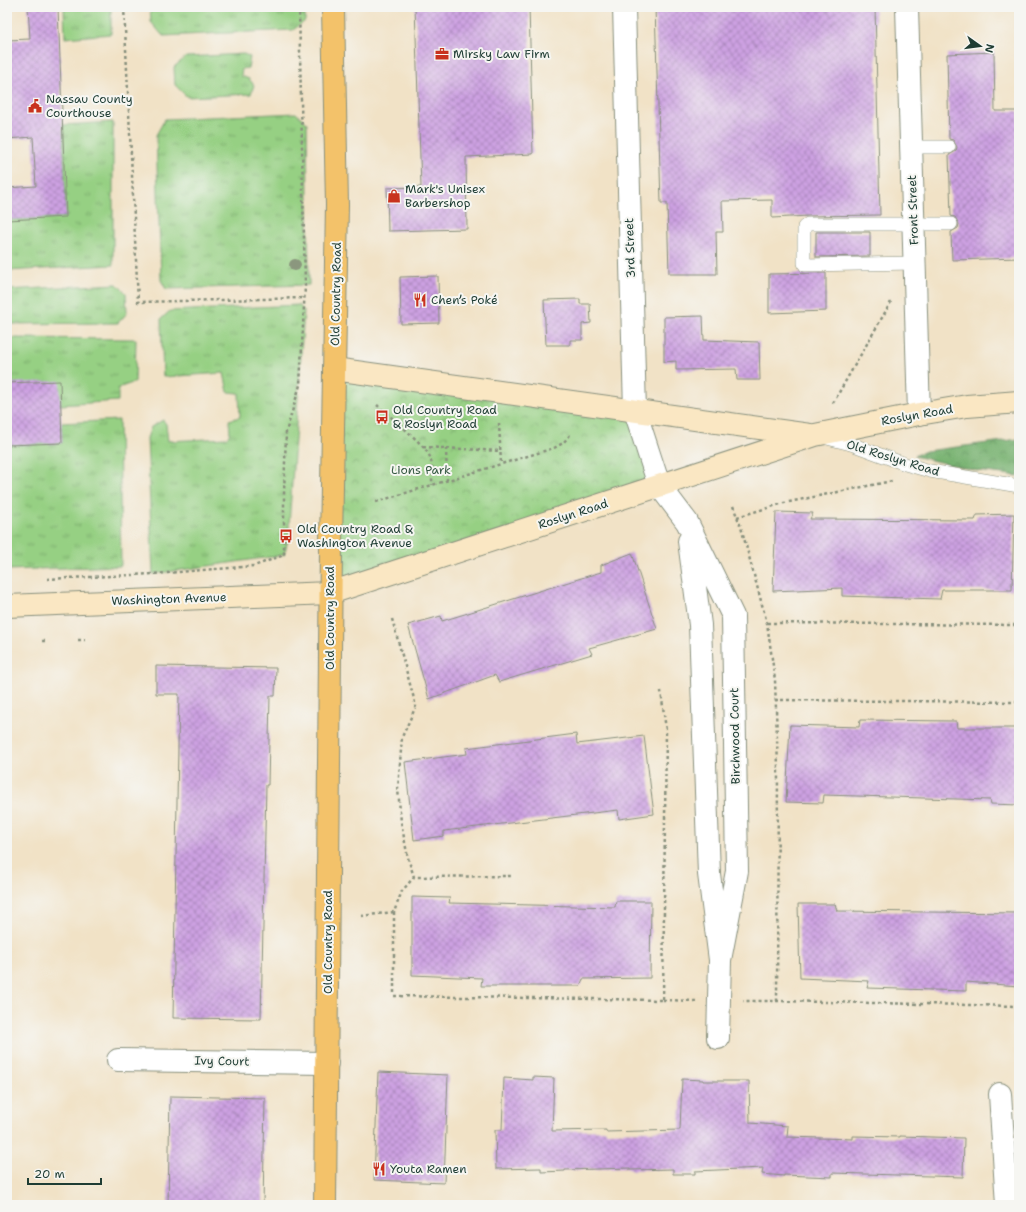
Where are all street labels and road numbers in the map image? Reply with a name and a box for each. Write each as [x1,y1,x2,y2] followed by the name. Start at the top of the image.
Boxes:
[904,175,922,245] street label: Front Street
[621,218,639,278] street label: 3rd Street
[327,242,345,346] street label: Old Country Road
[880,401,954,429] street label: Roslyn Road
[845,436,942,480] street label: Old Roslyn Road
[536,495,610,533] street label: Roslyn Road
[322,566,338,670] street label: Old Country Road
[111,589,227,609] street label: Washington Avenue
[726,688,744,784] street label: Birchwood Court
[320,890,336,994] street label: Old Country Road
[194,1053,250,1069] street label: Ivy Court

